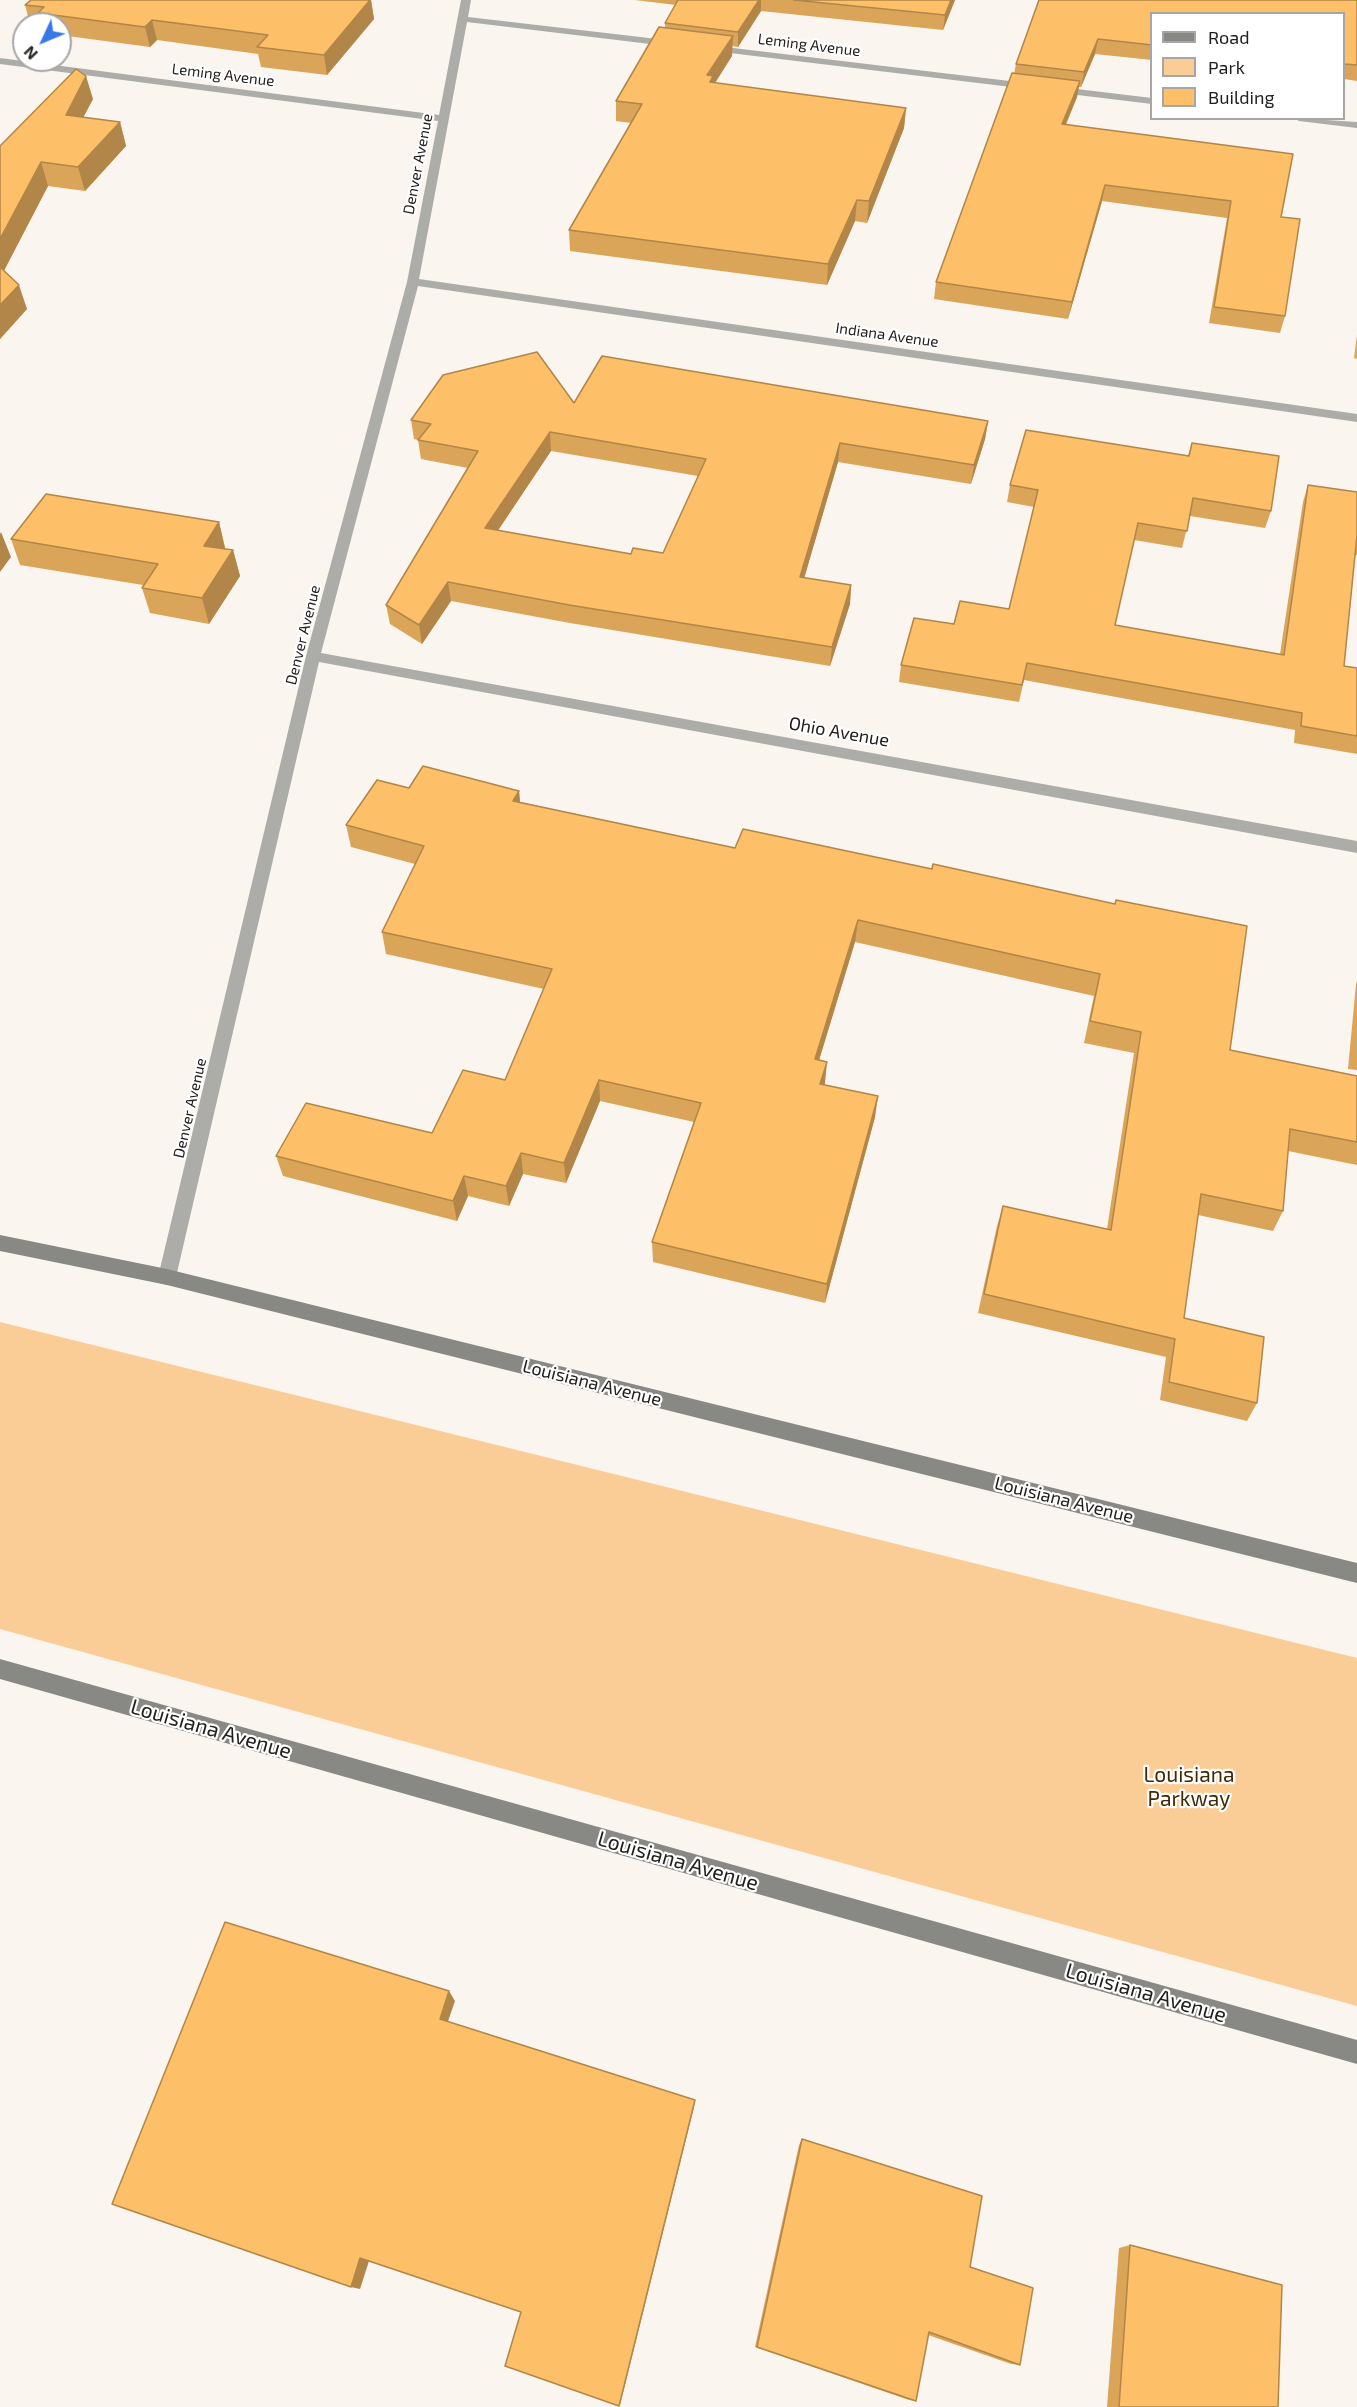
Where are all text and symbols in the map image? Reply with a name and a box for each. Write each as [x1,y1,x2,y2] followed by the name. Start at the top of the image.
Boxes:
[12,12,72,72] north arrow
[1150,12,1345,120] legend
[1208,26,1249,48] text: Road
[757,30,861,60] street label: Leming Avenue
[19,43,41,64] text: N
[1208,56,1245,78] text: Park
[171,60,275,90] street label: Leming Avenue
[1208,86,1275,108] text: Building
[399,112,437,216] street label: Denver Avenue
[834,319,940,351] street label: Indiana Avenue
[282,583,324,687] street label: Denver Avenue
[787,713,891,751] street label: Ohio Avenue
[170,1056,210,1160] street label: Denver Avenue
[520,1355,664,1411] street label: Louisiana Avenue
[992,1472,1136,1528] street label: Louisiana Avenue
[128,1694,294,1764] street label: Louisiana Avenue
[1144,1762,1234,1812] park label: Louisiana Parkway
[595,1826,761,1896] street label: Louisiana Avenue
[1063,1958,1229,2028] street label: Louisiana Avenue

